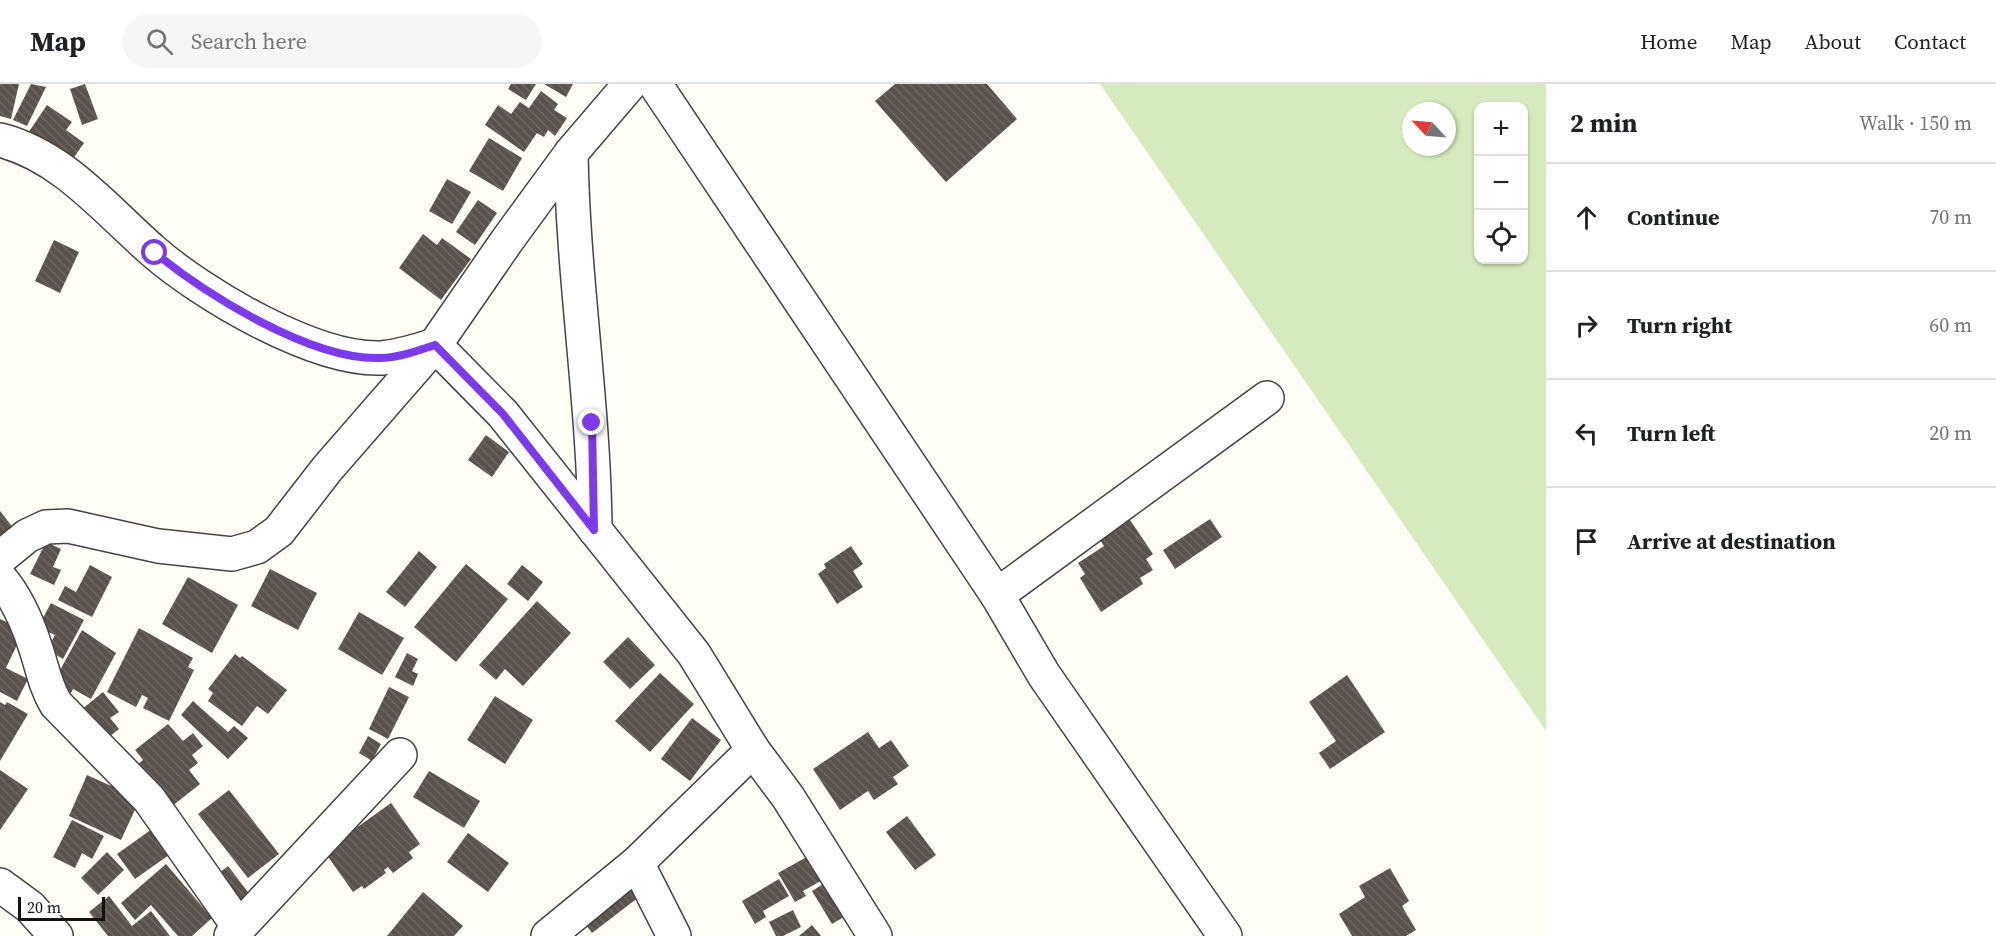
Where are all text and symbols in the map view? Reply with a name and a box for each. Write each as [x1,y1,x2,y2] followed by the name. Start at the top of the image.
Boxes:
[122,14,542,68] search box
[30,22,86,60] text: Map
[143,25,176,58] icon: search
[191,26,307,56] text: Search here
[1640,27,1698,56] text: Home
[1731,27,1772,56] text: Map
[1805,27,1861,56] text: About
[1894,27,1966,56] text: Contact
[1402,102,1456,156] north arrow
[1474,102,1528,264] map controls
[1474,102,1528,156] button: +
[1570,105,1637,141] text: 2 min
[1859,109,1972,137] text: Walk · 150 m
[1474,156,1528,210] button: −
[1570,201,1603,234] icon: ahead
[1627,202,1720,232] text: Continue
[1929,203,1972,231] text: 70 m
[1474,210,1528,264] button: locate
[141,239,167,265] route start
[1570,309,1603,342] icon: right
[1627,310,1732,340] text: Turn right
[1929,311,1972,339] text: 60 m
[578,409,604,435] route end
[1570,417,1603,450] icon: left
[1627,418,1715,448] text: Turn left
[1929,419,1972,447] text: 20 m
[1570,525,1603,558] icon: arrive
[1627,526,1836,556] text: Arrive at destination
[18,894,105,922] scale bar
[27,896,61,918] text: 20 m

